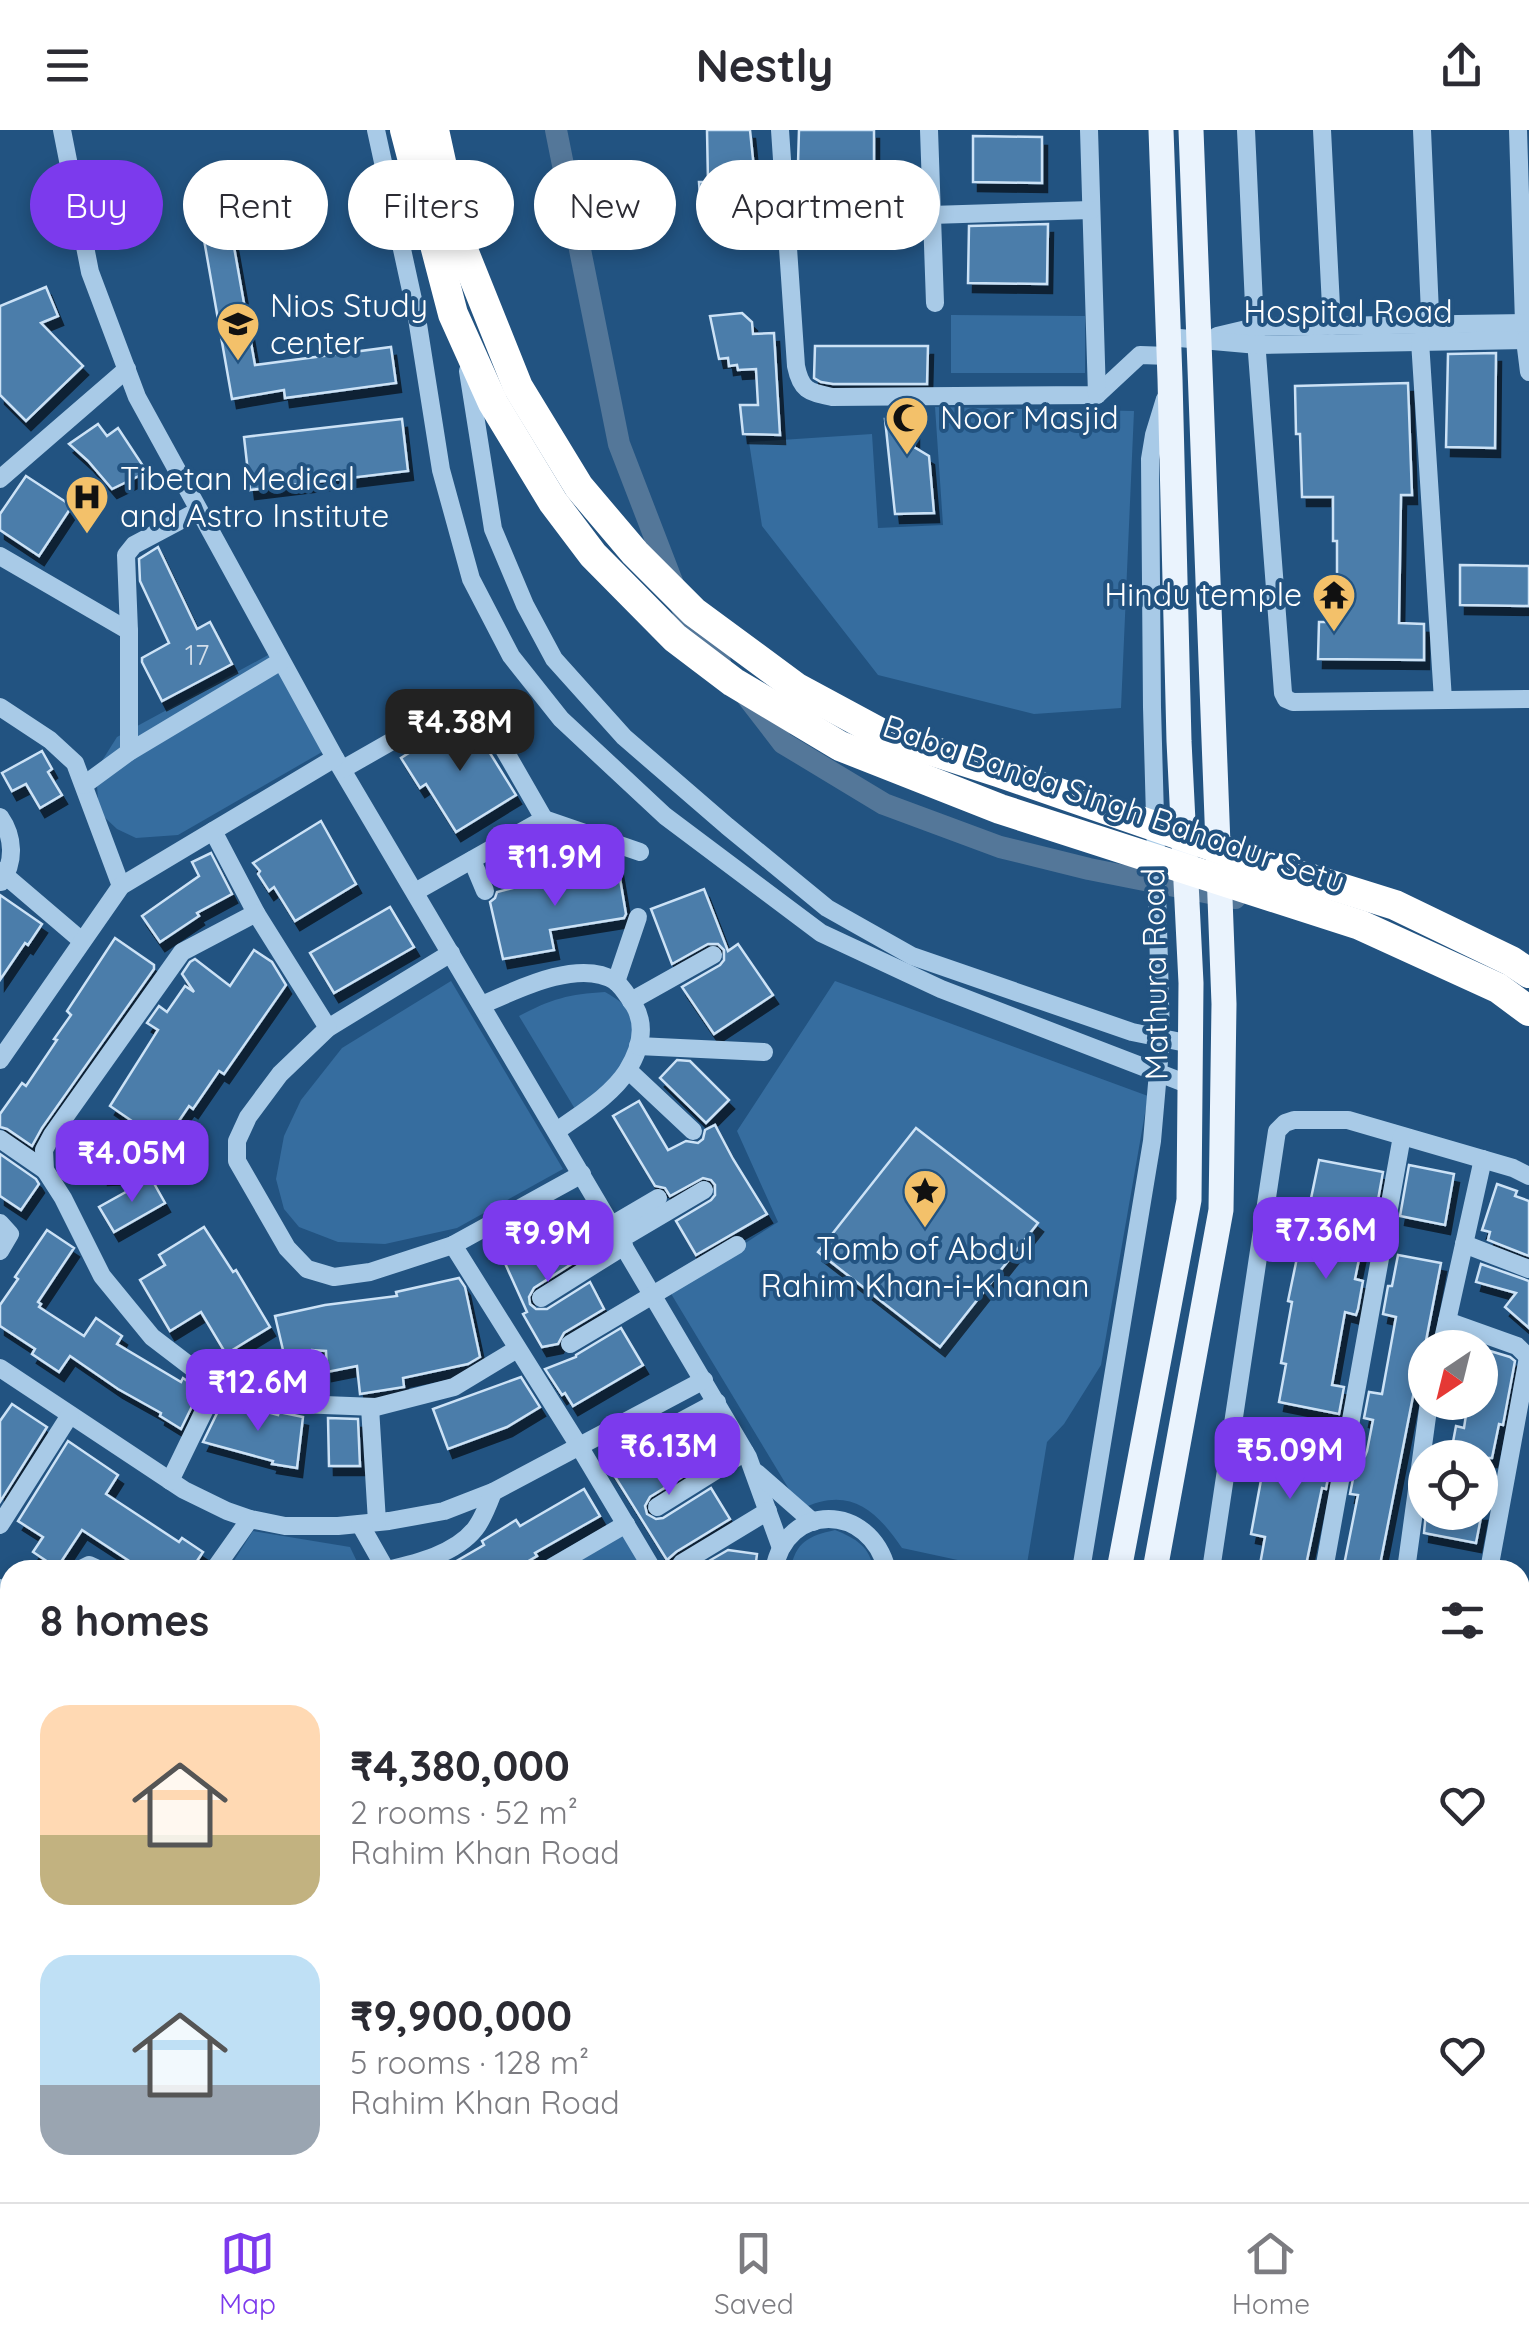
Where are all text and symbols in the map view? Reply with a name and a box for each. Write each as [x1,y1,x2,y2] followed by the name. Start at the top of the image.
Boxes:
[696,37,833,93] text: Nestly
[40,38,95,93] icon: menu
[1434,38,1489,93] icon: share
[30,160,163,250] chip: Buy
[183,160,328,250] chip: Rent
[348,160,514,250] chip: Filters
[534,160,676,250] chip: New
[696,160,940,250] chip: Apartment
[270,285,428,362] place label: Nios Study center
[1243,291,1453,331] street label: Hospital Road
[215,301,261,362] school or university icon: Nios Study center
[884,395,930,456] mosque icon: Noor Masjid
[940,397,1119,437] place label: Noor Masjid
[120,458,389,535] place label: Tibetan Medical and Astro Institute
[64,474,110,535] hospital icon: Tibetan Medical and Astro Institute
[1311,572,1357,633] temple icon: Hindu temple
[1104,574,1302,614] place label: Hindu temple
[185,637,209,672] house number: 17
[379,689,541,774] pin: ₹4.38M
[407,701,513,741] text: ₹4.38M
[878,705,1351,901] street label: Baba Banda Singh Bahadur Setu
[474,824,636,909] pin: ₹11.9M
[508,836,602,876] text: ₹11.9M
[1132,867,1176,1081] street label: Mathura Road
[51,1120,213,1205] pin: ₹4.05M
[78,1132,186,1172] text: ₹4.05M
[902,1168,948,1229] place icon: Tomb of Abdul Rahim Khan-i-Khanan
[1245,1197,1407,1282] pin: ₹7.36M
[478,1200,618,1285] pin: ₹9.9M
[1275,1209,1377,1249] text: ₹7.36M
[505,1212,591,1252] text: ₹9.9M
[761,1228,1089,1305] place label: Tomb of Abdul Rahim Khan-i-Khanan
[1408,1330,1498,1420] north arrow
[1408,1330,1498,1530] map controls
[177,1349,339,1434] pin: ₹12.6M
[208,1361,308,1401] text: ₹12.6M
[588,1413,750,1498] pin: ₹6.13M
[1209,1417,1371,1502] pin: ₹5.09M
[620,1425,718,1465] text: ₹6.13M
[1237,1429,1343,1469] text: ₹5.09M
[1408,1440,1498,1530] button: locate
[1435,1593,1490,1648] icon: filters
[40,1594,209,1647] text: 8 homes
[350,1739,570,1792] text: ₹4,380,000
[120,1745,240,1865] icon: home
[1435,1778,1490,1833] icon: heart
[350,1792,578,1832] text: 2 rooms · 52 m²
[350,1832,620,1872] text: Rahim Khan Road
[350,1989,572,2042] text: ₹9,900,000
[120,1995,240,2115] icon: home
[1435,2028,1490,2083] icon: heart
[350,2042,589,2082] text: 5 rooms · 128 m²
[350,2082,620,2122] text: Rahim Khan Road
[219,2226,276,2321] tab: Map
[714,2226,794,2321] tab: Saved
[1232,2226,1310,2321] tab: Home

